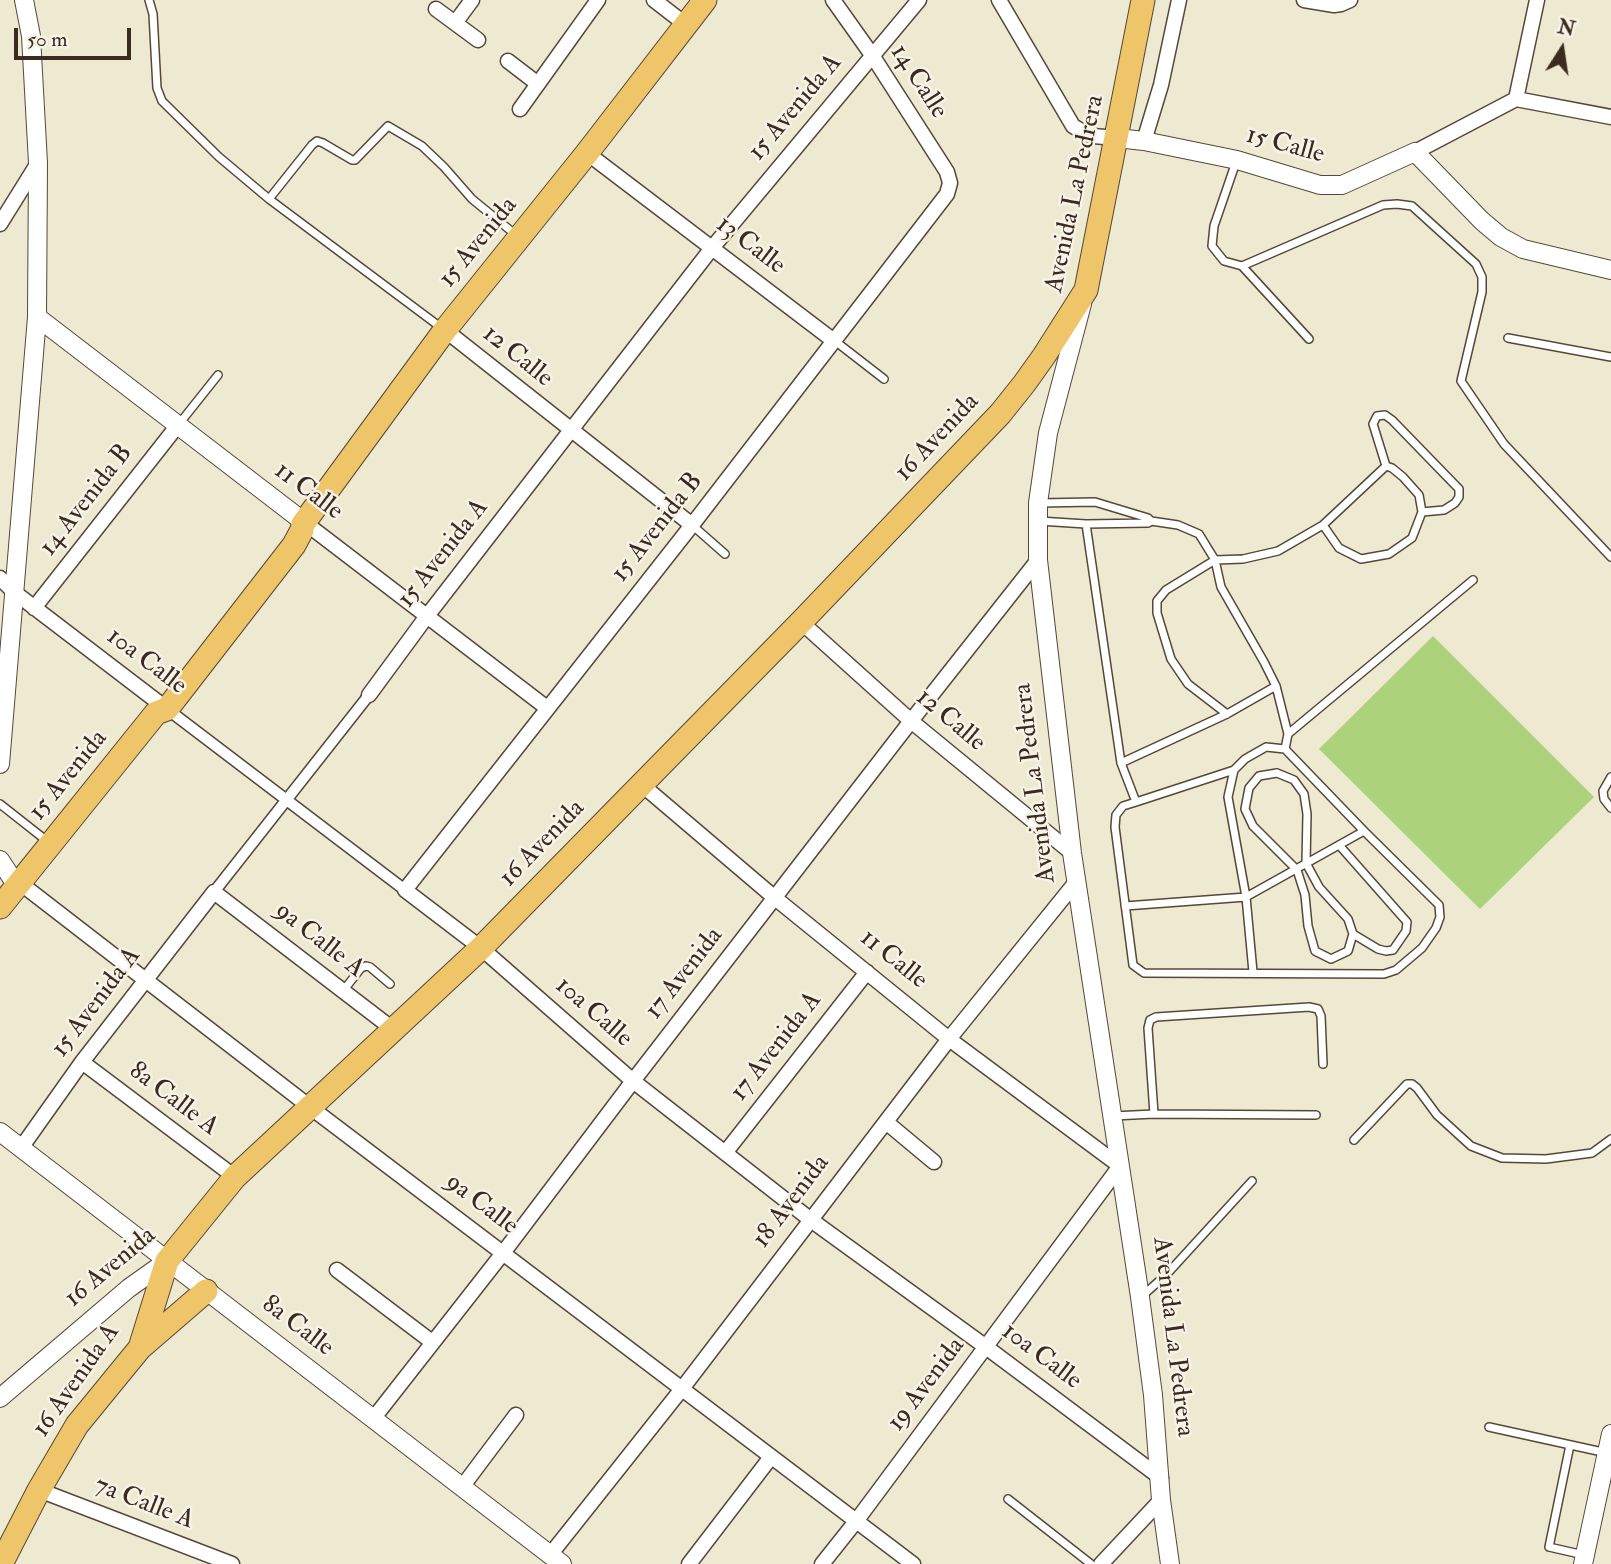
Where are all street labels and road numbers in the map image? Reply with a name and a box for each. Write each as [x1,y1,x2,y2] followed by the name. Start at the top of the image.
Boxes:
[882,39,954,125] street label: 14 Calle
[742,48,850,168] street label: 15 Avenida A
[1040,92,1112,296] street label: Avenida La Pedrera
[1242,121,1328,171] street label: 15 Calle
[433,191,525,295] street label: 15 Avenida
[709,210,791,282] street label: 13 Calle
[475,319,559,395] street label: 12 Calle
[889,387,987,489] street label: 16 Avenida
[34,439,140,563] street label: 14 Avenida B
[268,456,348,528] street label: 11 Calle
[606,467,710,589] street label: 15 Avenida B
[392,493,496,615] street label: 15 Avenida A
[100,622,192,702] street label: 10a Calle
[1008,681,1064,885] street label: Avenida La Pedrera
[909,683,991,759] street label: 12 Calle
[23,724,115,828] street label: 15 Avenida
[494,794,592,894] street label: 16 Avenida
[268,896,370,986] street label: 9a Calle A
[639,922,731,1026] street label: 17 Avenida
[853,923,933,997] street label: 11 Calle
[46,942,148,1064] street label: 15 Avenida A
[548,971,638,1055] street label: 10a Calle
[725,986,829,1108] street label: 17 Avenida A
[122,1056,224,1144] street label: 8a Calle A
[747,1149,837,1255] street label: 18 Avenida
[438,1168,524,1242] street label: 9a Calle
[59,1221,163,1315] street label: 16 Avenida
[1144,1235,1200,1439] street label: Avenida La Pedrera
[255,1290,339,1364] street label: 8a Calle
[995,1317,1087,1397] street label: 10a Calle
[27,1318,127,1444] street label: 16 Avenida A
[882,1332,972,1438] street label: 19 Avenida
[90,1471,198,1537] street label: 7a Calle A

